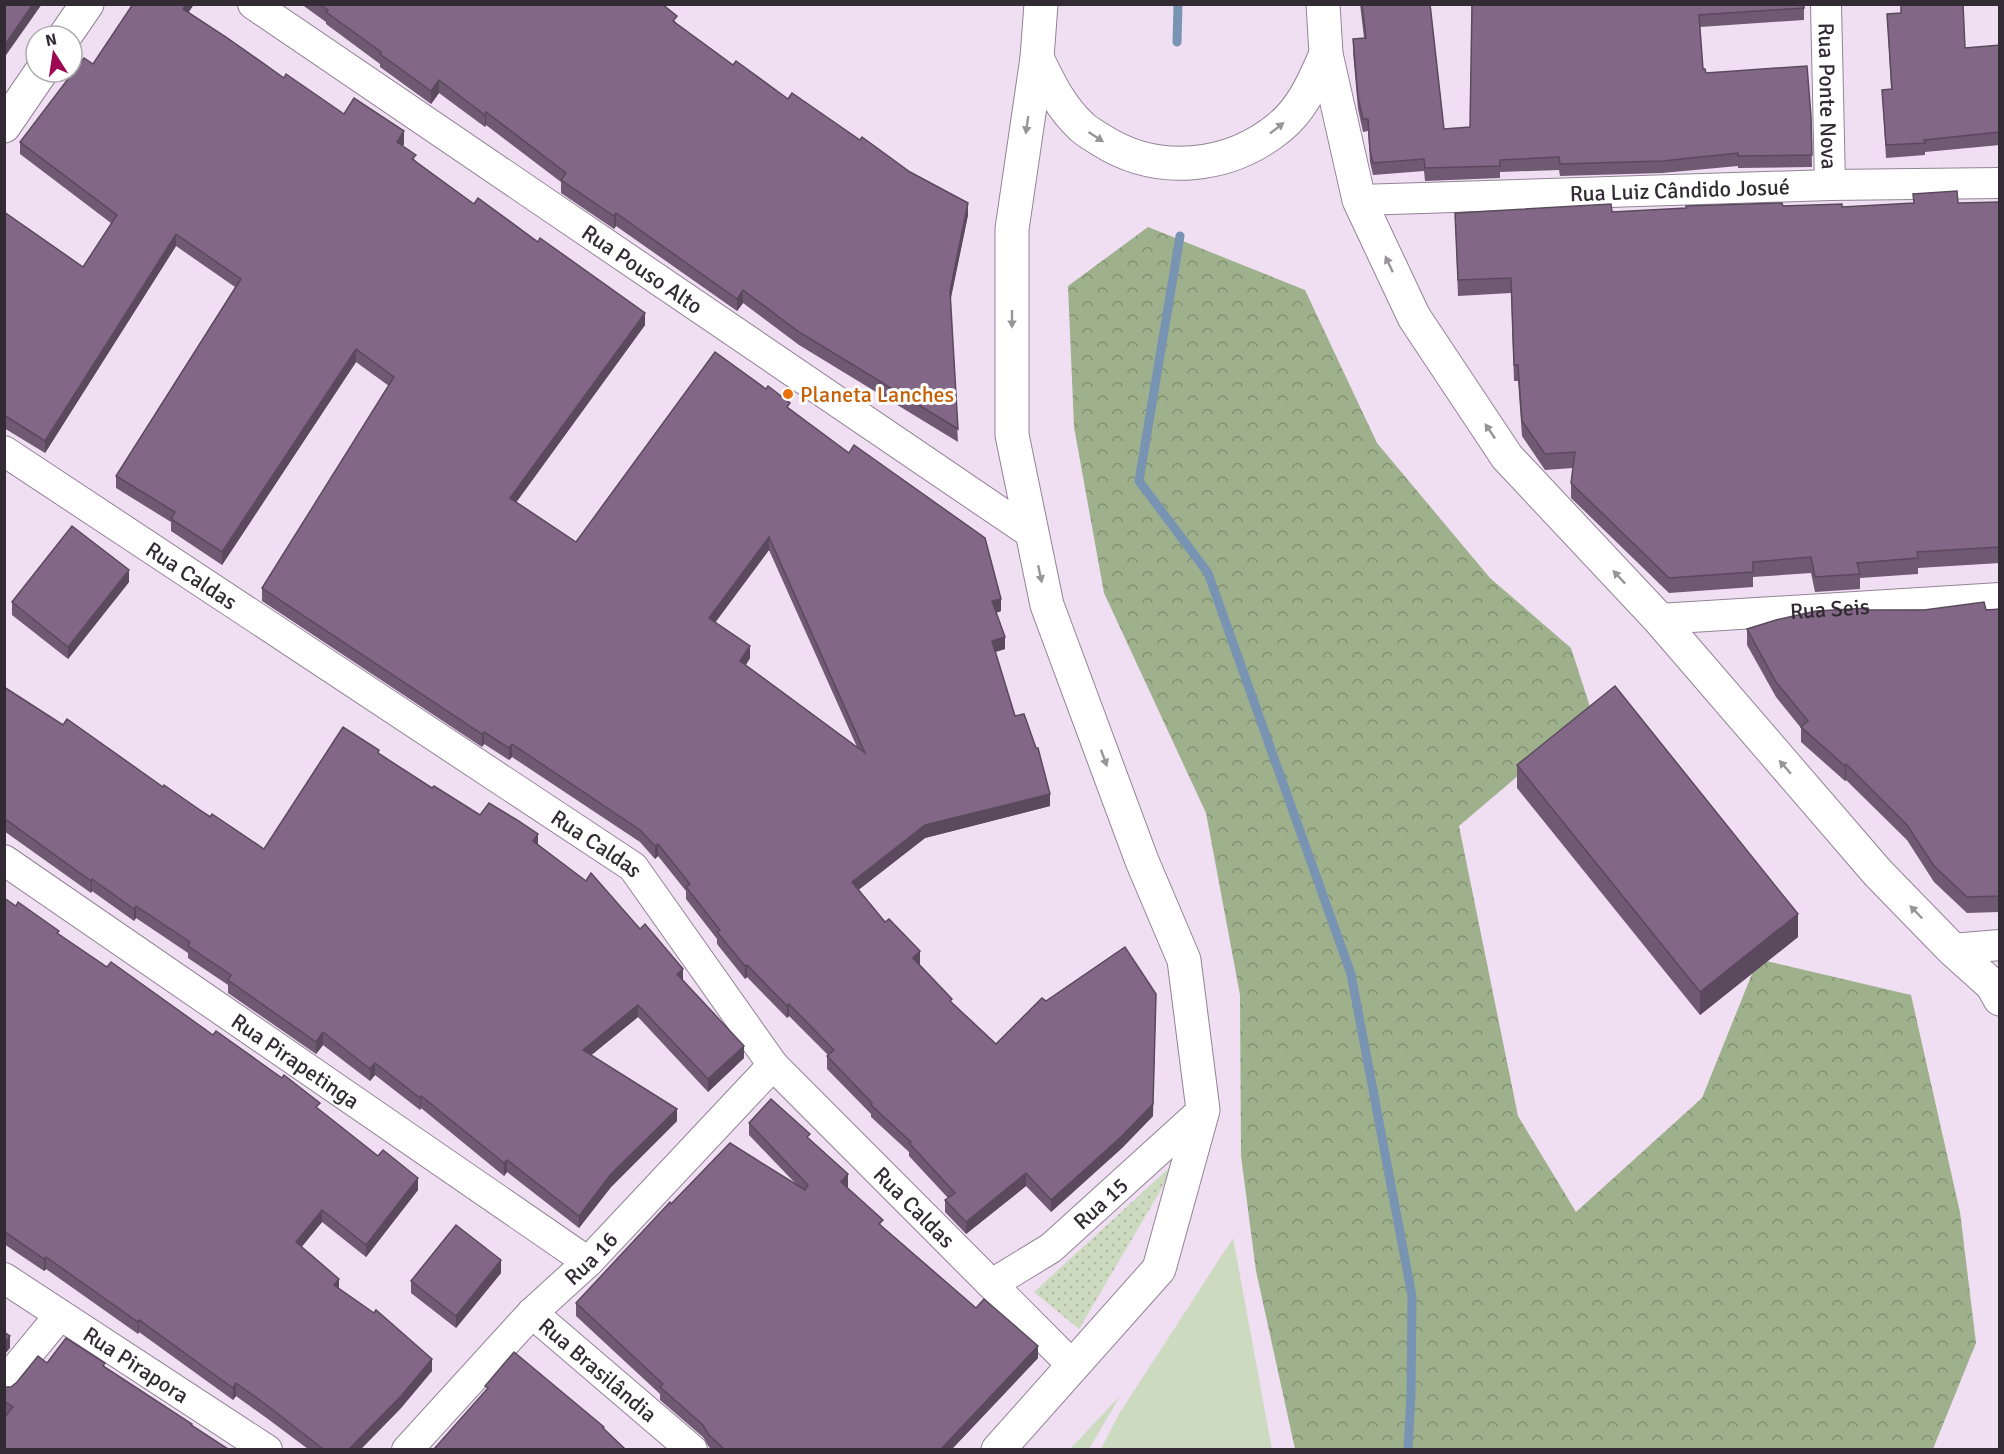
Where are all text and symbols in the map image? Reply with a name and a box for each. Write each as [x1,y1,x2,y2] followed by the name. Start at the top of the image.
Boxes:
[1812,22,1843,170] street label: Rua Ponte Nova
[24,24,84,84] north arrow
[44,29,59,51] text: N
[1023,116,1032,135] one-way arrow
[1269,123,1284,135] one-way arrow
[1088,132,1104,143] one-way arrow
[1569,173,1790,207] street label: Rua Luiz Cândido Josué
[577,219,708,320] street label: Rua Pouso Alto
[1385,256,1394,273] one-way arrow
[1007,310,1017,329] one-way arrow
[800,381,954,408] place label: Planeta Lanches
[781,387,795,401] marker: Planeta Lanches
[1485,423,1496,439] one-way arrow
[141,536,242,615] street label: Rua Caldas
[1036,565,1045,584] one-way arrow
[1612,569,1626,584] one-way arrow
[1789,593,1870,625] street label: Rua Seis
[1099,749,1109,767] one-way arrow
[1779,760,1792,775] one-way arrow
[546,804,649,882] street label: Rua Caldas
[1909,904,1923,919] one-way arrow
[226,1008,365,1115] street label: Rua Pirapetinga
[868,1161,960,1254] street label: Rua Caldas
[1068,1172,1134,1235] street label: Rua 15
[559,1226,624,1291] street label: Rua 16
[533,1312,662,1428] street label: Rua Brasilândia
[78,1321,194,1409] street label: Rua Pirapora

